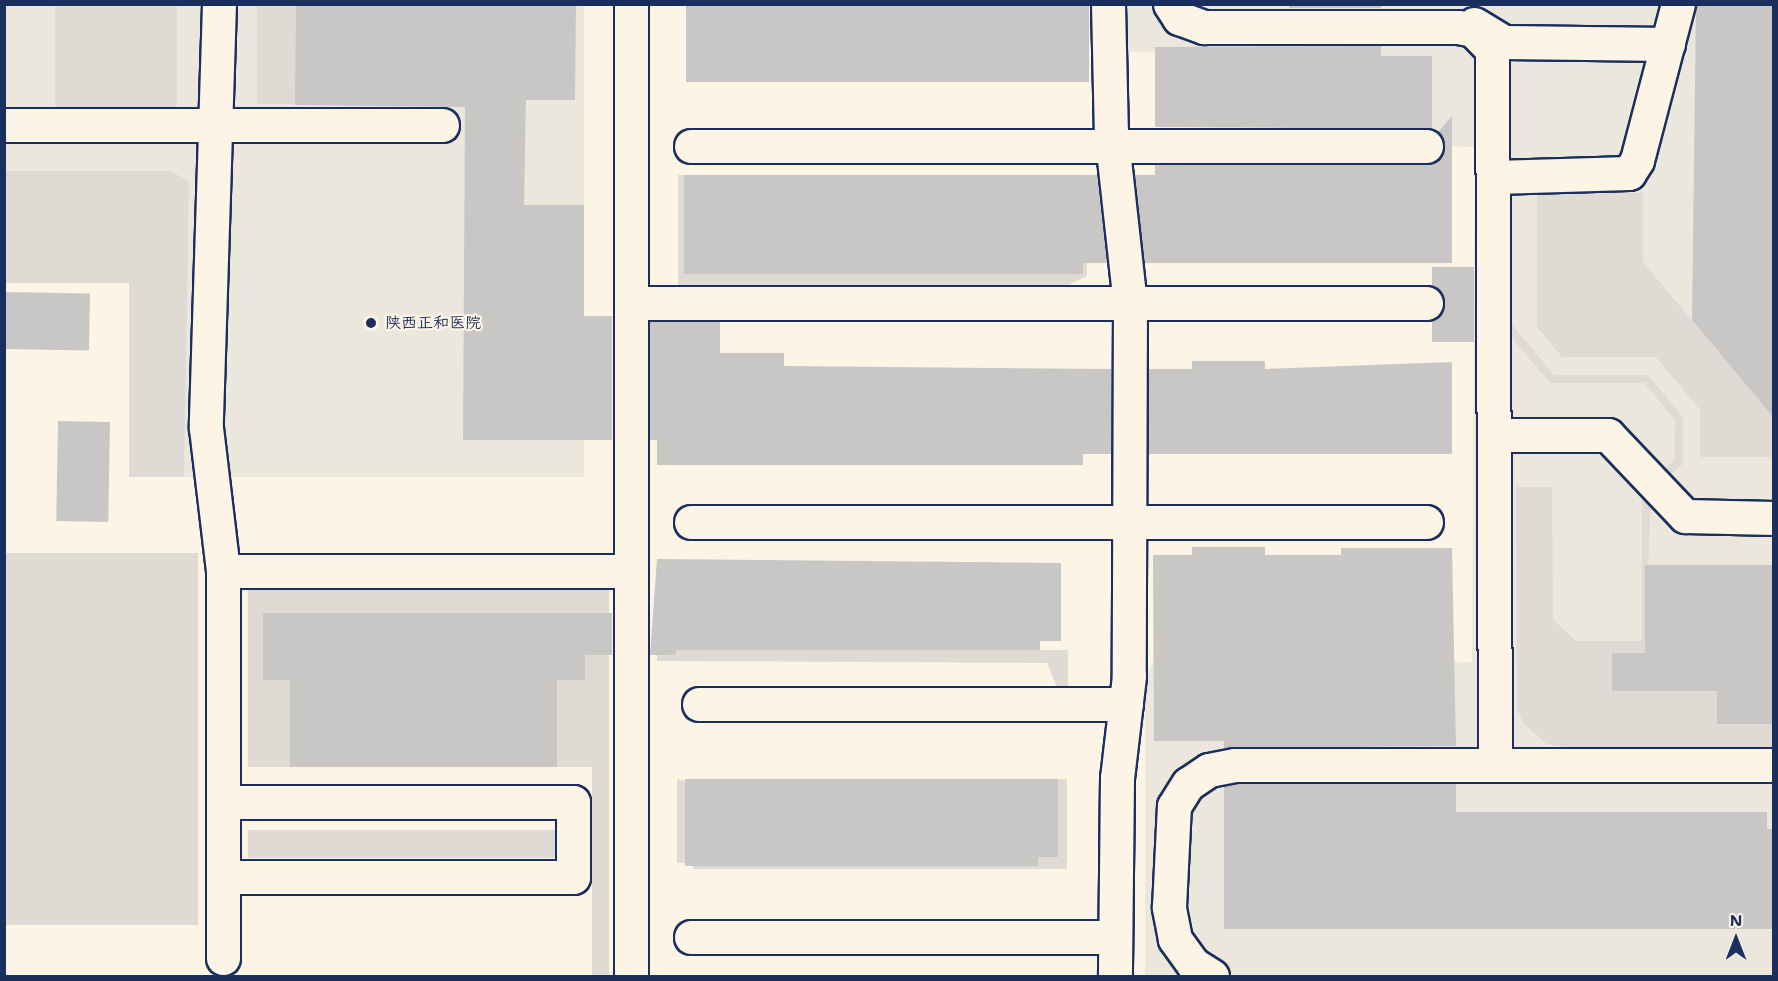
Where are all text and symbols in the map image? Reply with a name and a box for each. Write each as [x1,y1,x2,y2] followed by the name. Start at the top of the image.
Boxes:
[385,313,481,333] place label: 陕西正和医院
[362,314,380,332] marker: 陕西正和医院
[1706,909,1766,969] north arrow
[1730,910,1742,931] text: N

